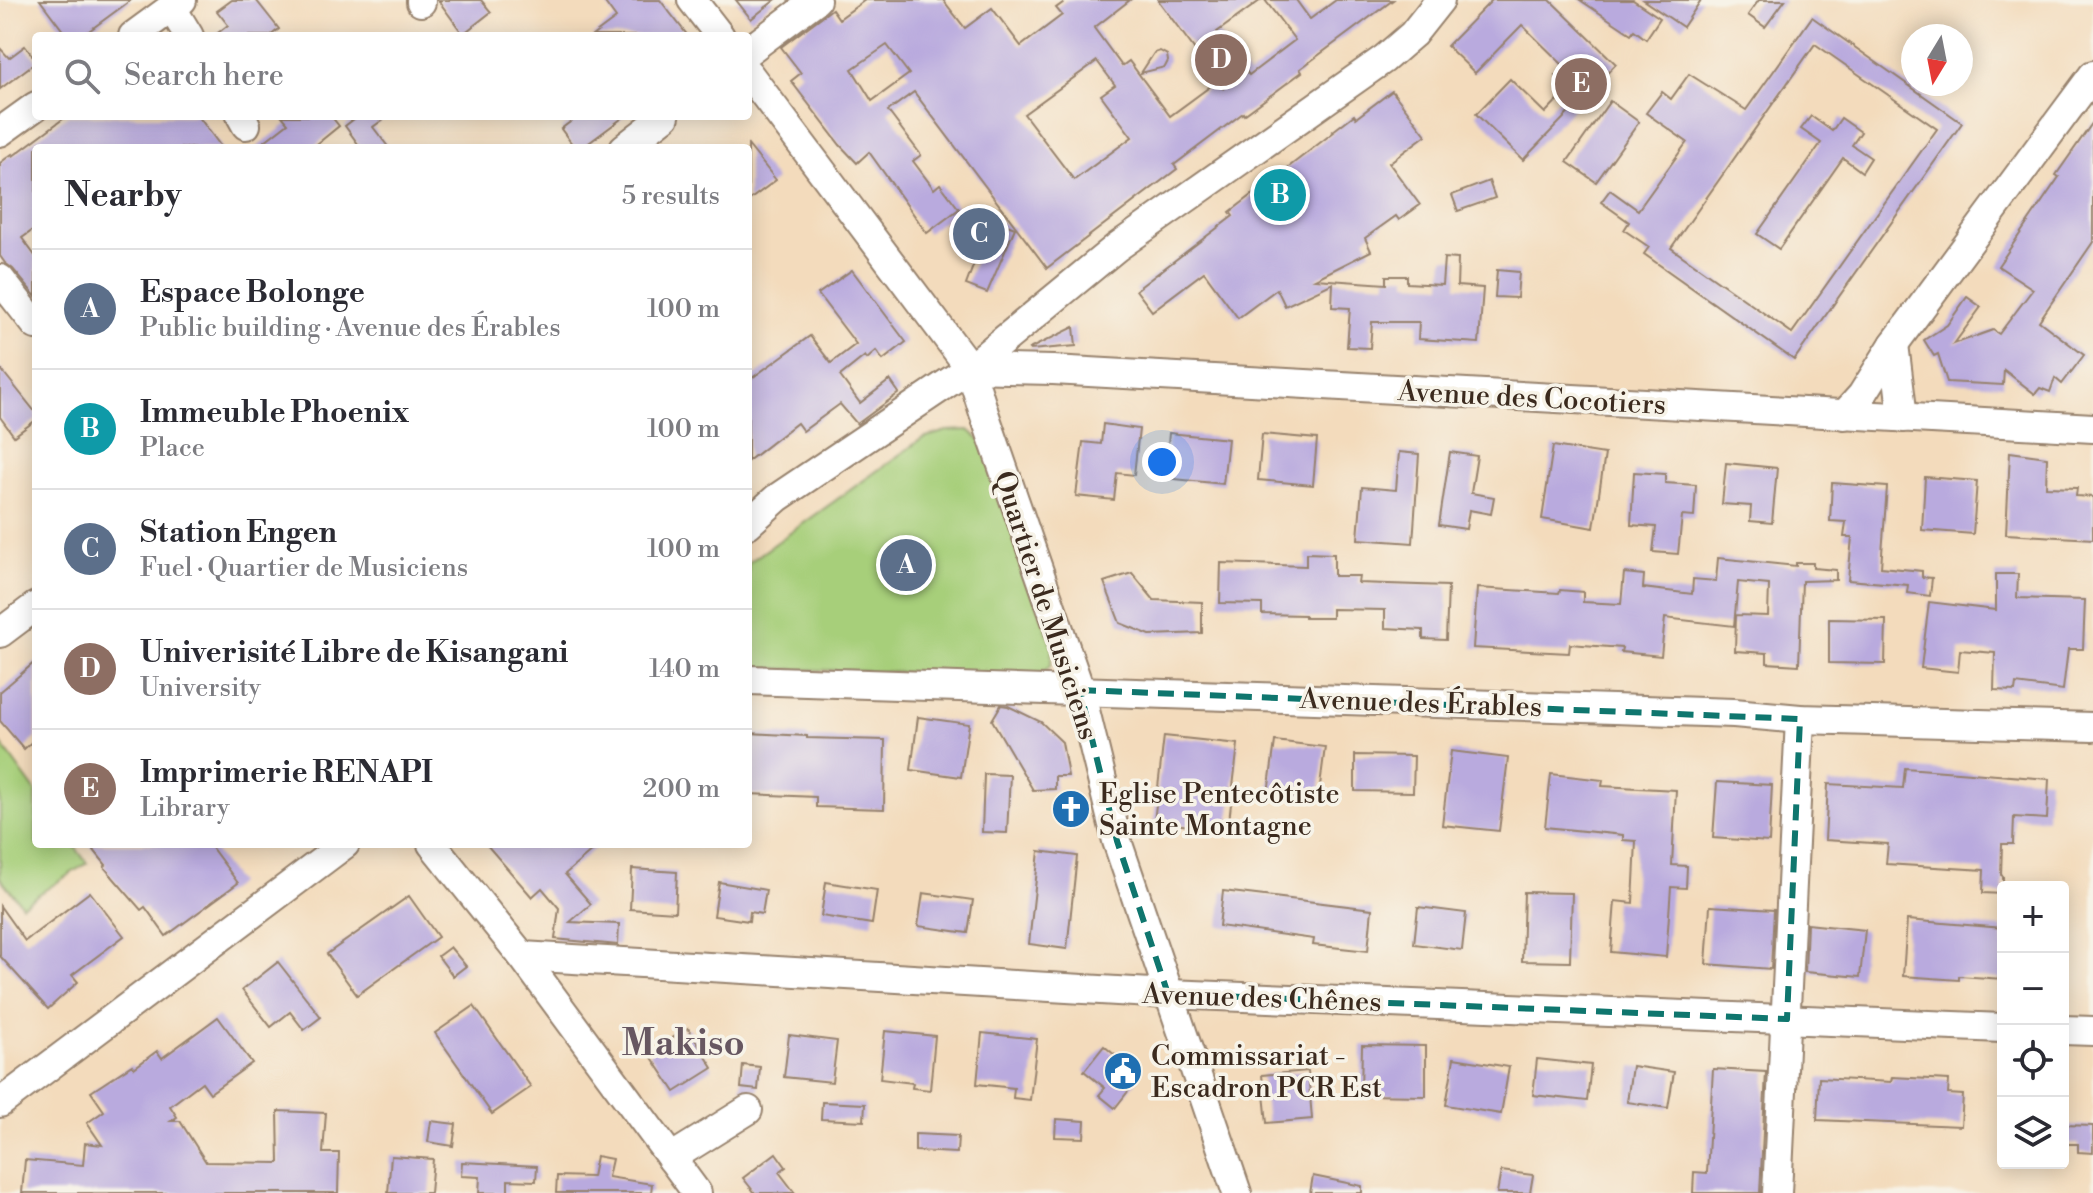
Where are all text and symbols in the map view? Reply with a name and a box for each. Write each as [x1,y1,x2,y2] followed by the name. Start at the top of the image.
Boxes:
[1901,24,1973,96] north arrow
[1195,30,1247,90] pin: D
[32,32,752,120] search box
[60,54,104,98] icon: search
[1555,54,1607,114] pin: E
[124,57,284,95] text: Search here
[1254,165,1306,225] pin: B
[64,175,182,217] text: Nearby
[622,180,720,212] text: 5 results
[953,204,1005,264] pin: C
[140,274,365,312] text: Espace Bolonge
[81,293,99,325] text: A
[647,293,720,325] text: 100 m
[140,312,561,344] text: Public building · Avenue des Érables
[1396,374,1667,423] street label: Avenue des Cocotiers
[140,394,409,432] text: Immeuble Phoenix
[80,413,100,445] text: B
[647,413,720,445] text: 100 m
[140,432,205,464] text: Place
[1142,442,1182,482] your location
[986,467,1106,744] street label: Quartier de Musiciens
[140,514,337,552] text: Station Engen
[81,533,99,565] text: C
[647,533,720,565] text: 100 m
[880,535,932,595] pin: A
[140,552,468,584] text: Fuel · Quartier de Musiciens
[140,634,568,672] text: Univerisité Libre de Kisangani
[80,653,100,685] text: D
[649,653,720,685] text: 140 m
[140,672,261,704] text: University
[1298,680,1543,725] street label: Avenue des Érables
[140,754,433,792] text: Imprimerie RENAPI
[81,773,99,805] text: E
[643,773,720,805] text: 200 m
[1099,777,1340,844] place label: Eglise Pentecôtiste Sainte Montagne
[1050,788,1092,830] church icon: Eglise Pentecôtiste Sainte Montagne
[140,792,230,824] text: Library
[1997,881,2069,1169] map controls
[1997,881,2069,953] button: +
[1997,953,2069,1025] button: −
[1141,977,1382,1020] street label: Avenue des Chênes
[621,1022,745,1067] district label: Makiso
[1997,1025,2069,1097] button: locate
[1151,1039,1382,1106] place label: Commissariat - Escadron PCR Est
[1102,1050,1144,1092] public building icon: Commissariat - Escadron PCR Est
[1997,1097,2069,1169] button: layers

